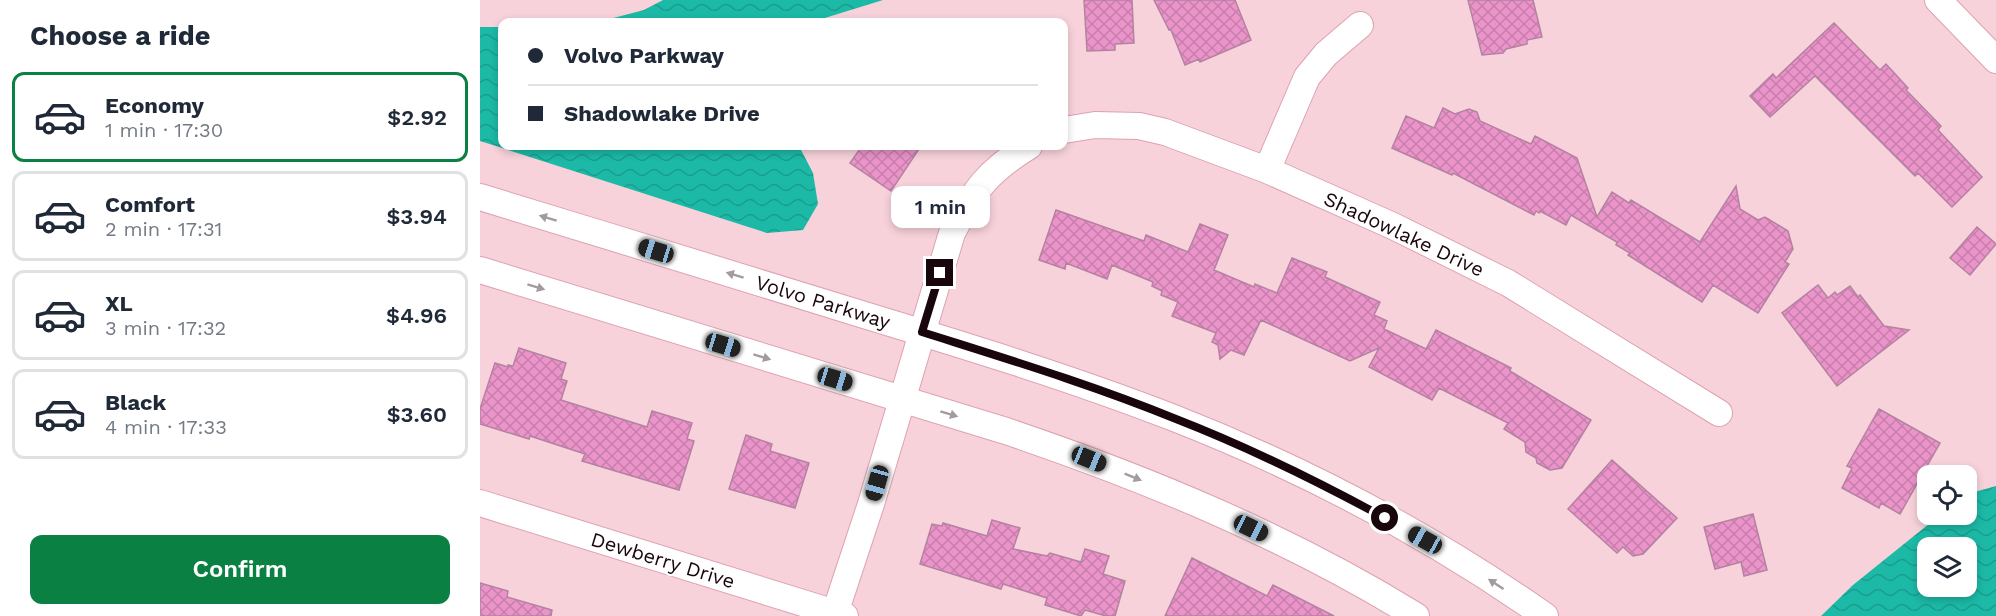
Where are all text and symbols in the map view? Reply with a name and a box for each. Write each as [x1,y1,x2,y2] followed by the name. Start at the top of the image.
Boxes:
[30,20,210,52] text: Choose a ride
[564,43,724,68] text: Volvo Parkway
[33,90,87,144] icon: car
[105,93,204,118] text: Economy
[564,101,760,126] text: Shadowlake Drive
[387,105,447,130] text: $2.92
[105,118,223,142] text: 1 min · 17:30
[890,186,990,228] callout: 1 min
[1320,186,1488,282] street label: Shadowlake Drive
[33,189,87,243] icon: car
[105,192,195,217] text: Comfort
[915,195,966,219] text: 1 min
[386,204,447,229] text: $3.94
[539,213,557,222] one-way arrow
[105,217,222,241] text: 2 min · 17:31
[636,237,676,265] car
[926,259,953,286] route end
[726,270,744,279] one-way arrow
[753,270,894,334] street label: Volvo Parkway
[527,283,545,292] one-way arrow
[33,288,87,342] icon: car
[105,291,133,316] text: XL
[386,303,447,328] text: $4.96
[105,316,226,340] text: 3 min · 17:32
[703,331,743,359] car
[753,353,771,362] one-way arrow
[815,365,855,393] car
[33,387,87,441] icon: car
[105,390,166,415] text: Black
[387,402,447,427] text: $3.60
[940,410,958,419] one-way arrow
[105,415,227,439] text: 4 min · 17:33
[1069,444,1109,474] car
[863,463,891,503] car
[1917,465,1977,597] map controls
[1917,465,1977,525] button: locate
[1125,472,1143,482] one-way arrow
[1371,504,1398,531] route start
[1231,512,1271,544] car
[1405,523,1445,557] car
[588,527,738,593] street label: Dewberry Drive
[30,535,450,604] button: Confirm
[1917,537,1977,597] button: layers
[1488,578,1505,589] one-way arrow

